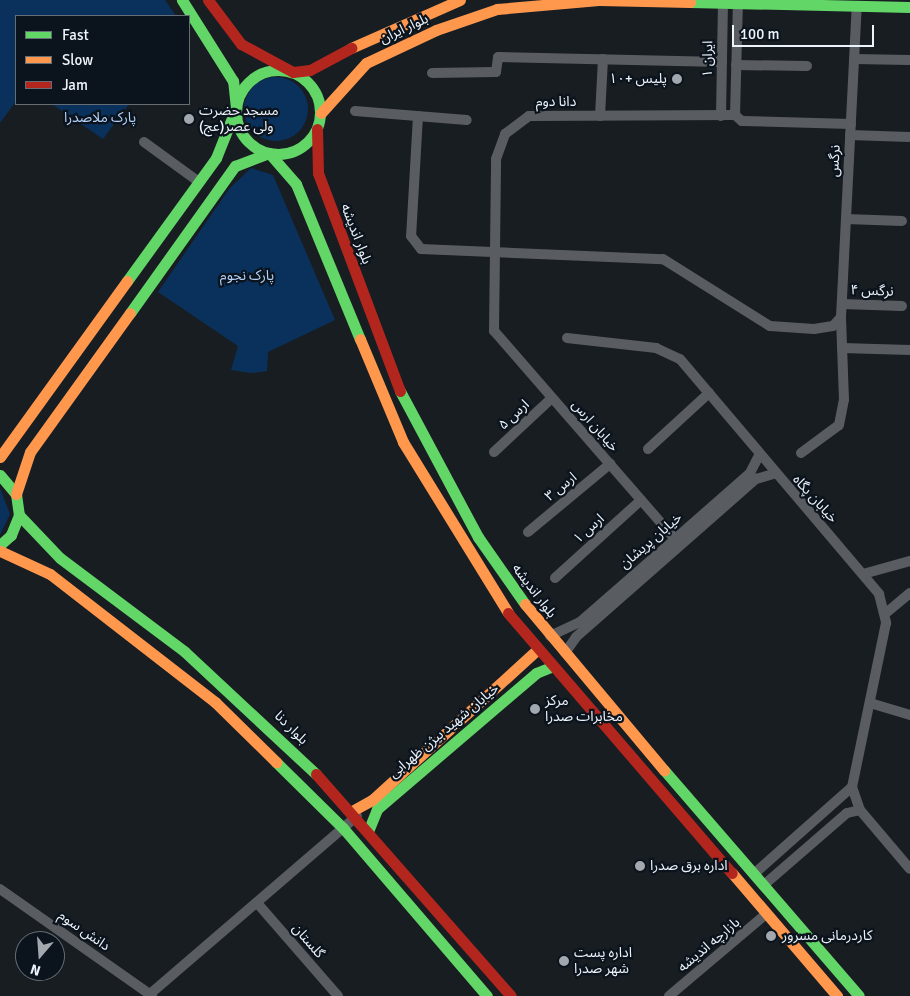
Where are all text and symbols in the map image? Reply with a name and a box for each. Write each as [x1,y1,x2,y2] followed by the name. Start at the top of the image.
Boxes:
[377,10,431,48] street label: بلوار ایران
[15,15,190,105] legend
[735,15,878,47] scale bar
[740,25,780,43] text: 100 m
[62,26,89,44] text: Fast
[699,40,717,78] street label: ایران ۱
[62,51,93,69] text: Slow
[609,71,667,87] place label: پلیس +۱۰
[671,73,683,85] marker: پلیس +۱۰
[62,76,88,94] text: Jam
[536,94,576,110] street label: دانا دوم
[199,103,279,136] place label: مسجد حضرت ولی عصر(عج)
[64,110,136,126] park label: پارک ملاصدرا
[183,113,195,125] marker: مسجد حضرت ولی عصر(عج)
[826,144,844,178] street label: نرگس
[337,201,375,267] street label: بلوار اندیشه
[220,268,274,284] park label: پارک نجوم
[850,282,894,300] street label: نرگس ۴
[495,397,533,433] street label: ارس ۵
[568,397,622,455] street label: خیابان ارس
[542,469,580,505] street label: ارس ۳
[789,471,841,527] street label: خیابان پگاه
[616,509,686,573] street label: خیابان پریشان
[570,511,608,547] street label: ارس ۱
[508,561,560,621] street label: بلوار اندیشه
[386,680,502,782] street label: خیابان شهید بیژن ظهرابی
[545,693,623,726] place label: مرکز مخابرات صدرا
[529,703,541,715] marker: مرکز مخابرات صدرا
[271,708,311,748] street label: بلوار دنا
[650,858,728,874] place label: اداره برق صدرا
[634,860,646,872] marker: اداره برق صدرا
[55,907,113,955] street label: دانش سوم
[674,914,744,976] street label: بازارچه اندیشه
[288,920,328,962] street label: گلستان
[782,928,873,944] place label: کاردرمانی مسرور
[764,929,778,943] marker: کاردرمانی مسرور
[15,931,65,981] north arrow
[574,945,632,978] place label: اداره پست شهر صدرا
[558,955,570,967] marker: اداره پست شهر صدرا
[28,960,43,979] text: N

